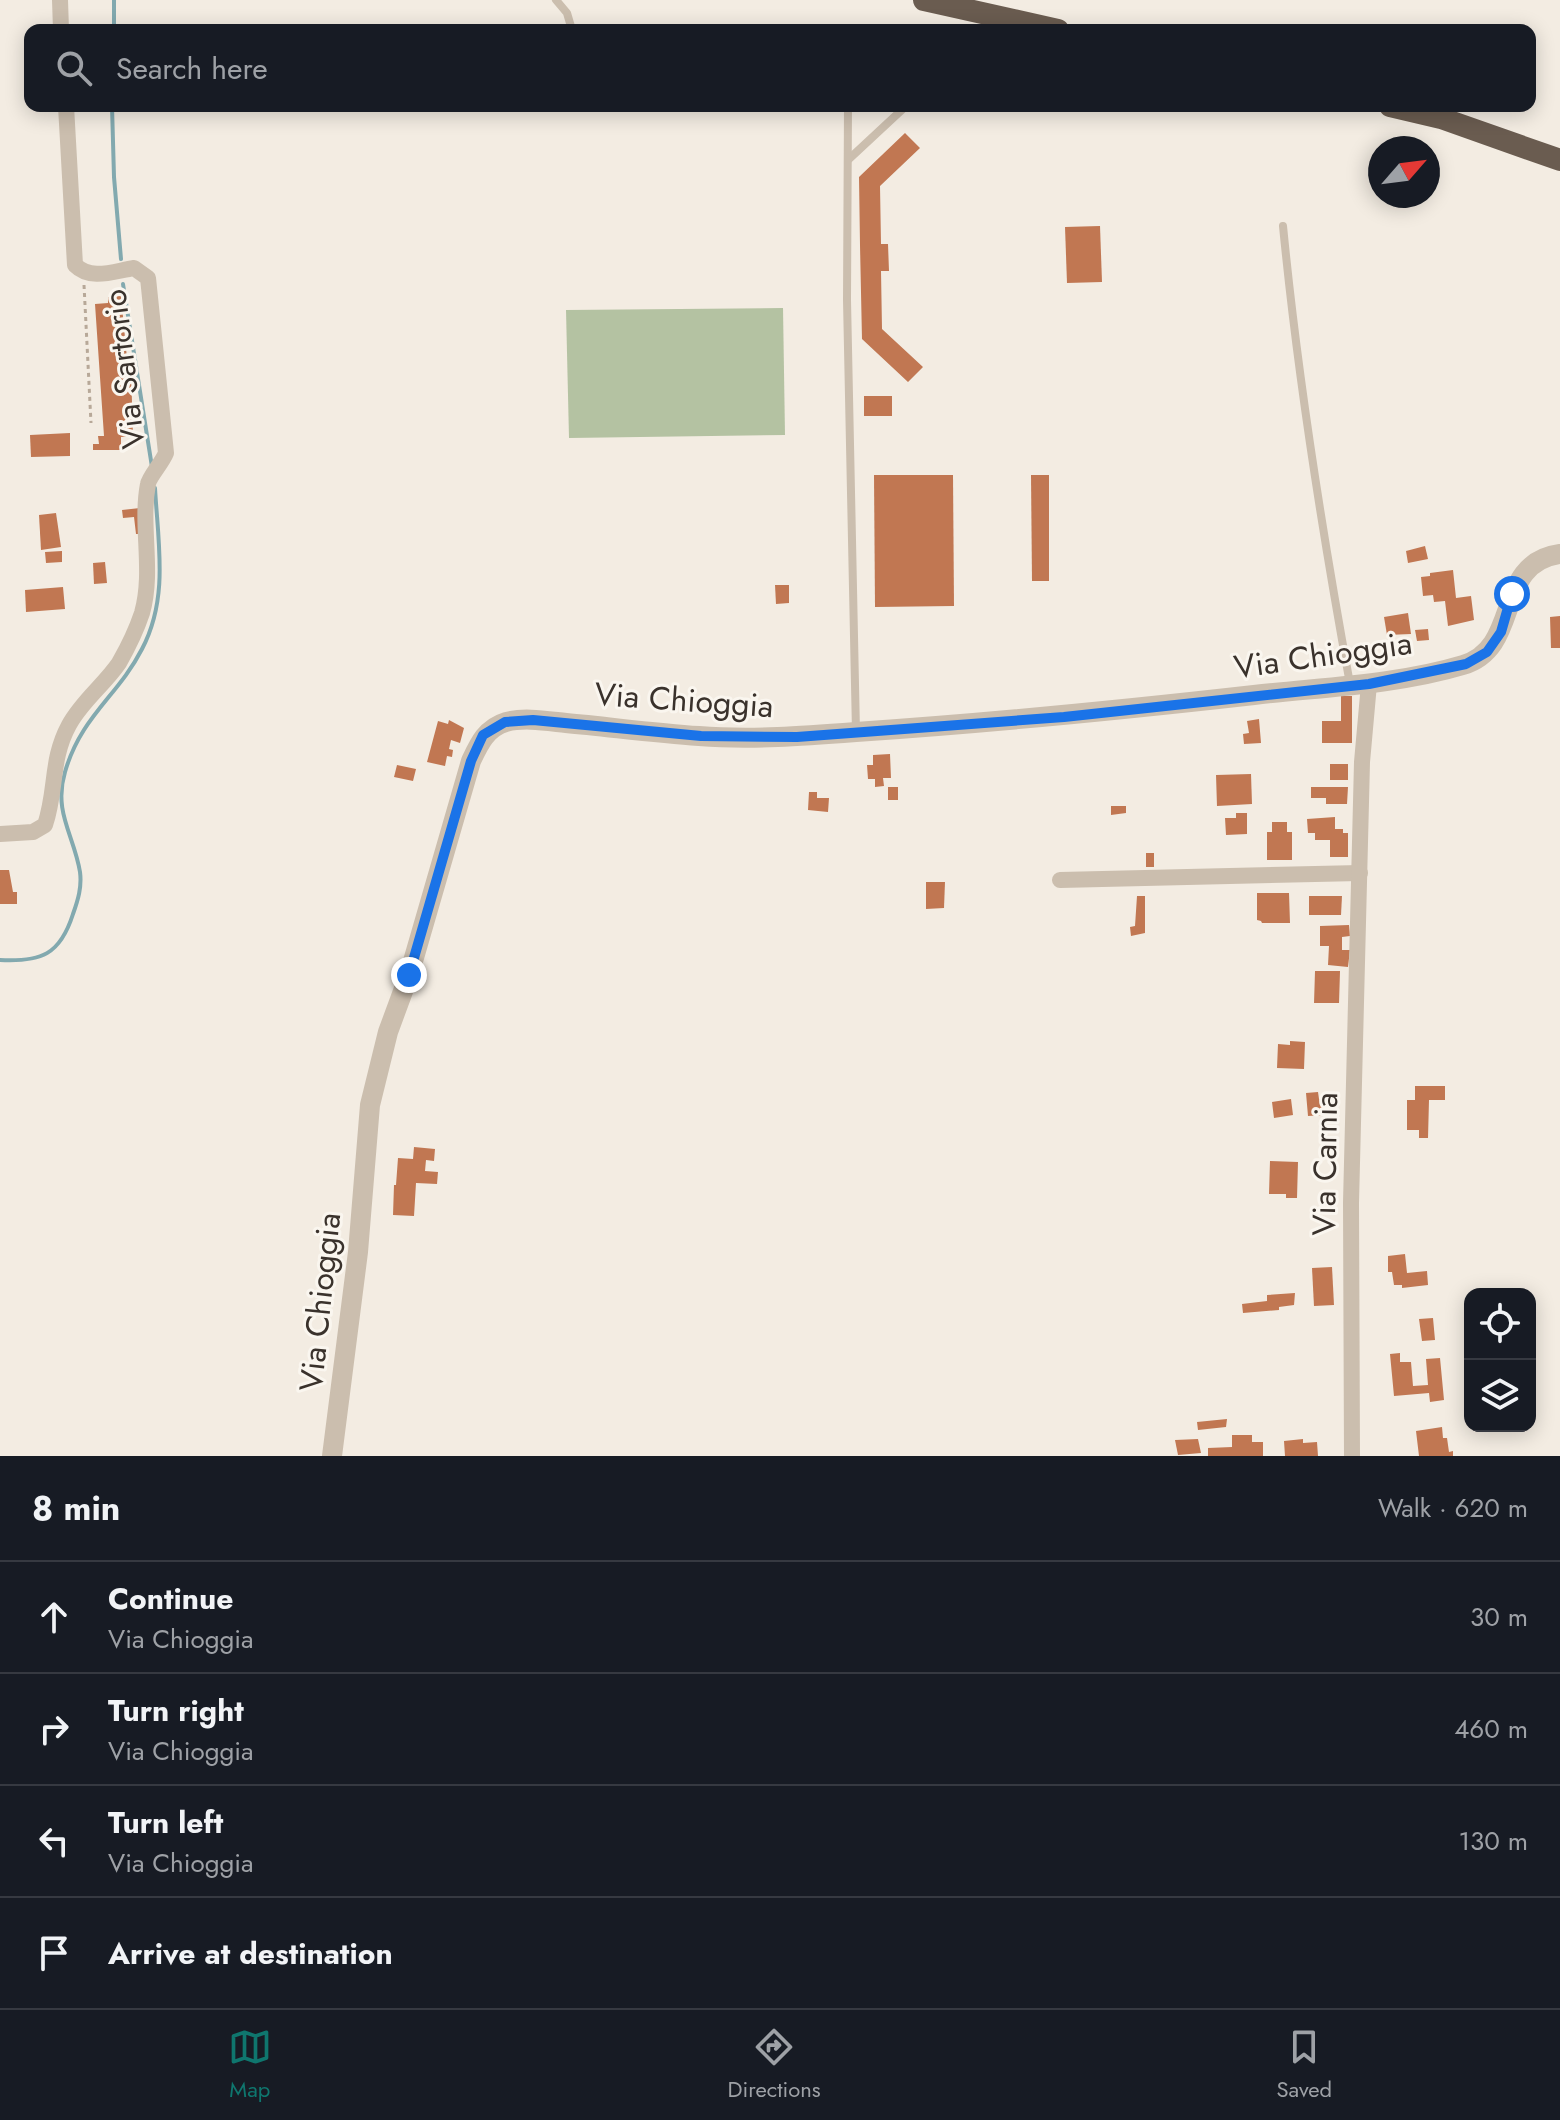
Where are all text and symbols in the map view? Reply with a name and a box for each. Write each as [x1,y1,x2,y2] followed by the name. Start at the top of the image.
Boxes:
[24,24,1536,112] search box
[52,46,96,90] icon: search
[116,47,268,90] text: Search here
[1368,136,1440,208] north arrow
[91,287,157,451] street label: Via Sartorio
[1494,576,1530,612] route start
[1231,620,1415,690] street label: Via Chioggia
[593,671,775,729] street label: Via Chioggia
[391,957,427,993] route end
[1301,1092,1349,1236] street label: Via Carnia
[288,1211,352,1393] street label: Via Chioggia
[1464,1288,1536,1432] map controls
[1464,1288,1536,1360] button: locate
[1464,1360,1536,1432] button: layers
[32,1484,120,1533] text: 8 min
[1378,1489,1528,1527] text: Walk · 620 m
[108,1577,234,1620] text: Continue
[32,1595,76,1639] icon: ahead
[1470,1598,1528,1636] text: 30 m
[108,1620,254,1658] text: Via Chioggia
[108,1689,244,1732] text: Turn right
[32,1707,76,1751] icon: right
[1454,1710,1528,1748] text: 460 m
[108,1732,254,1770] text: Via Chioggia
[108,1801,223,1844] text: Turn left
[32,1819,76,1863] icon: left
[1458,1822,1528,1860] text: 130 m
[108,1844,254,1882] text: Via Chioggia
[32,1931,76,1975] icon: arrive
[108,1932,393,1975] text: Arrive at destination
[228,2025,272,2105] tab: Map
[728,2025,821,2105] tab: Directions
[1276,2025,1332,2105] tab: Saved

